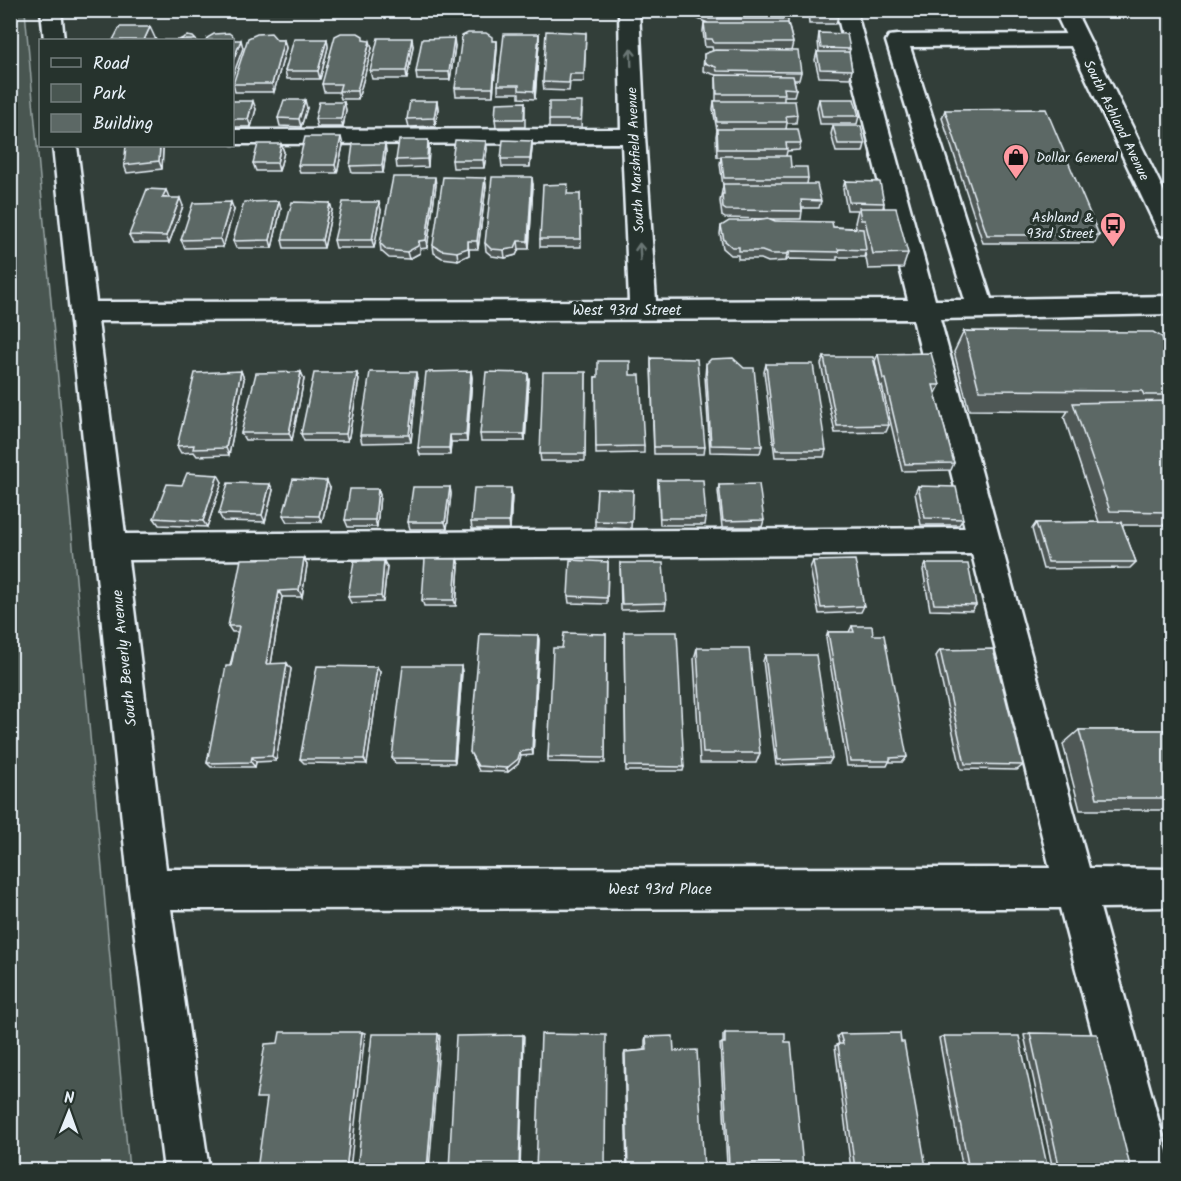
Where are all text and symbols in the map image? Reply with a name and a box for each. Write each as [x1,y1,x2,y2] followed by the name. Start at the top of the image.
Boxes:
[39,39,234,147] legend
[625,47,636,67] one-way arrow
[93,50,130,79] text: Road
[1077,56,1155,185] street label: South Ashland Avenue
[93,80,126,109] text: Park
[621,86,651,233] street label: South Marshfield Avenue
[93,110,153,139] text: Building
[1001,142,1031,180] shop icon: Dollar General
[1036,147,1119,169] place label: Dollar General
[1026,207,1095,245] place label: Ashland & 93rd Street
[1098,210,1128,248] bus stop icon: Ashland & 93rd Street
[634,242,645,262] one-way arrow
[572,299,682,323] street label: West 93rd Street
[106,588,144,727] street label: South Beverly Avenue
[608,878,712,902] street label: West 93rd Place
[39,1082,99,1142] north arrow
[64,1086,75,1111] text: N

